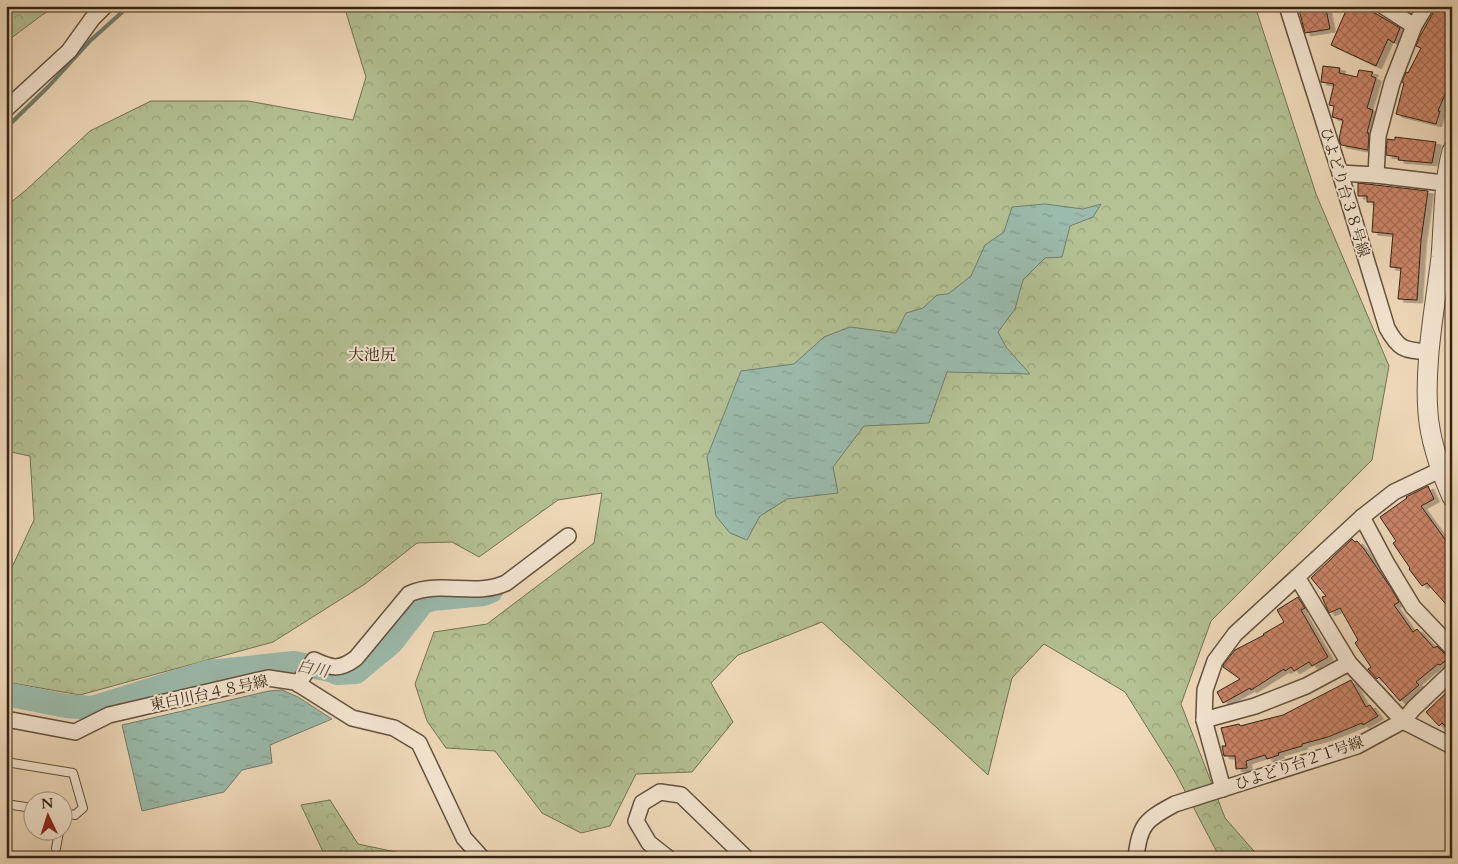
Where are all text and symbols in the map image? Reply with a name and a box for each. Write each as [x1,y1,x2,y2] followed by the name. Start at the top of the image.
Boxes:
[1316,125,1374,259] street label: ひよどり台３８号線
[348,344,396,366] district label: 大池尻
[295,655,333,683] water label: 白川
[148,671,270,715] street label: 東白川台４８号線
[1232,732,1366,794] street label: ひよどり台２１号線
[22,792,72,842] north arrow
[40,794,54,813] text: N

